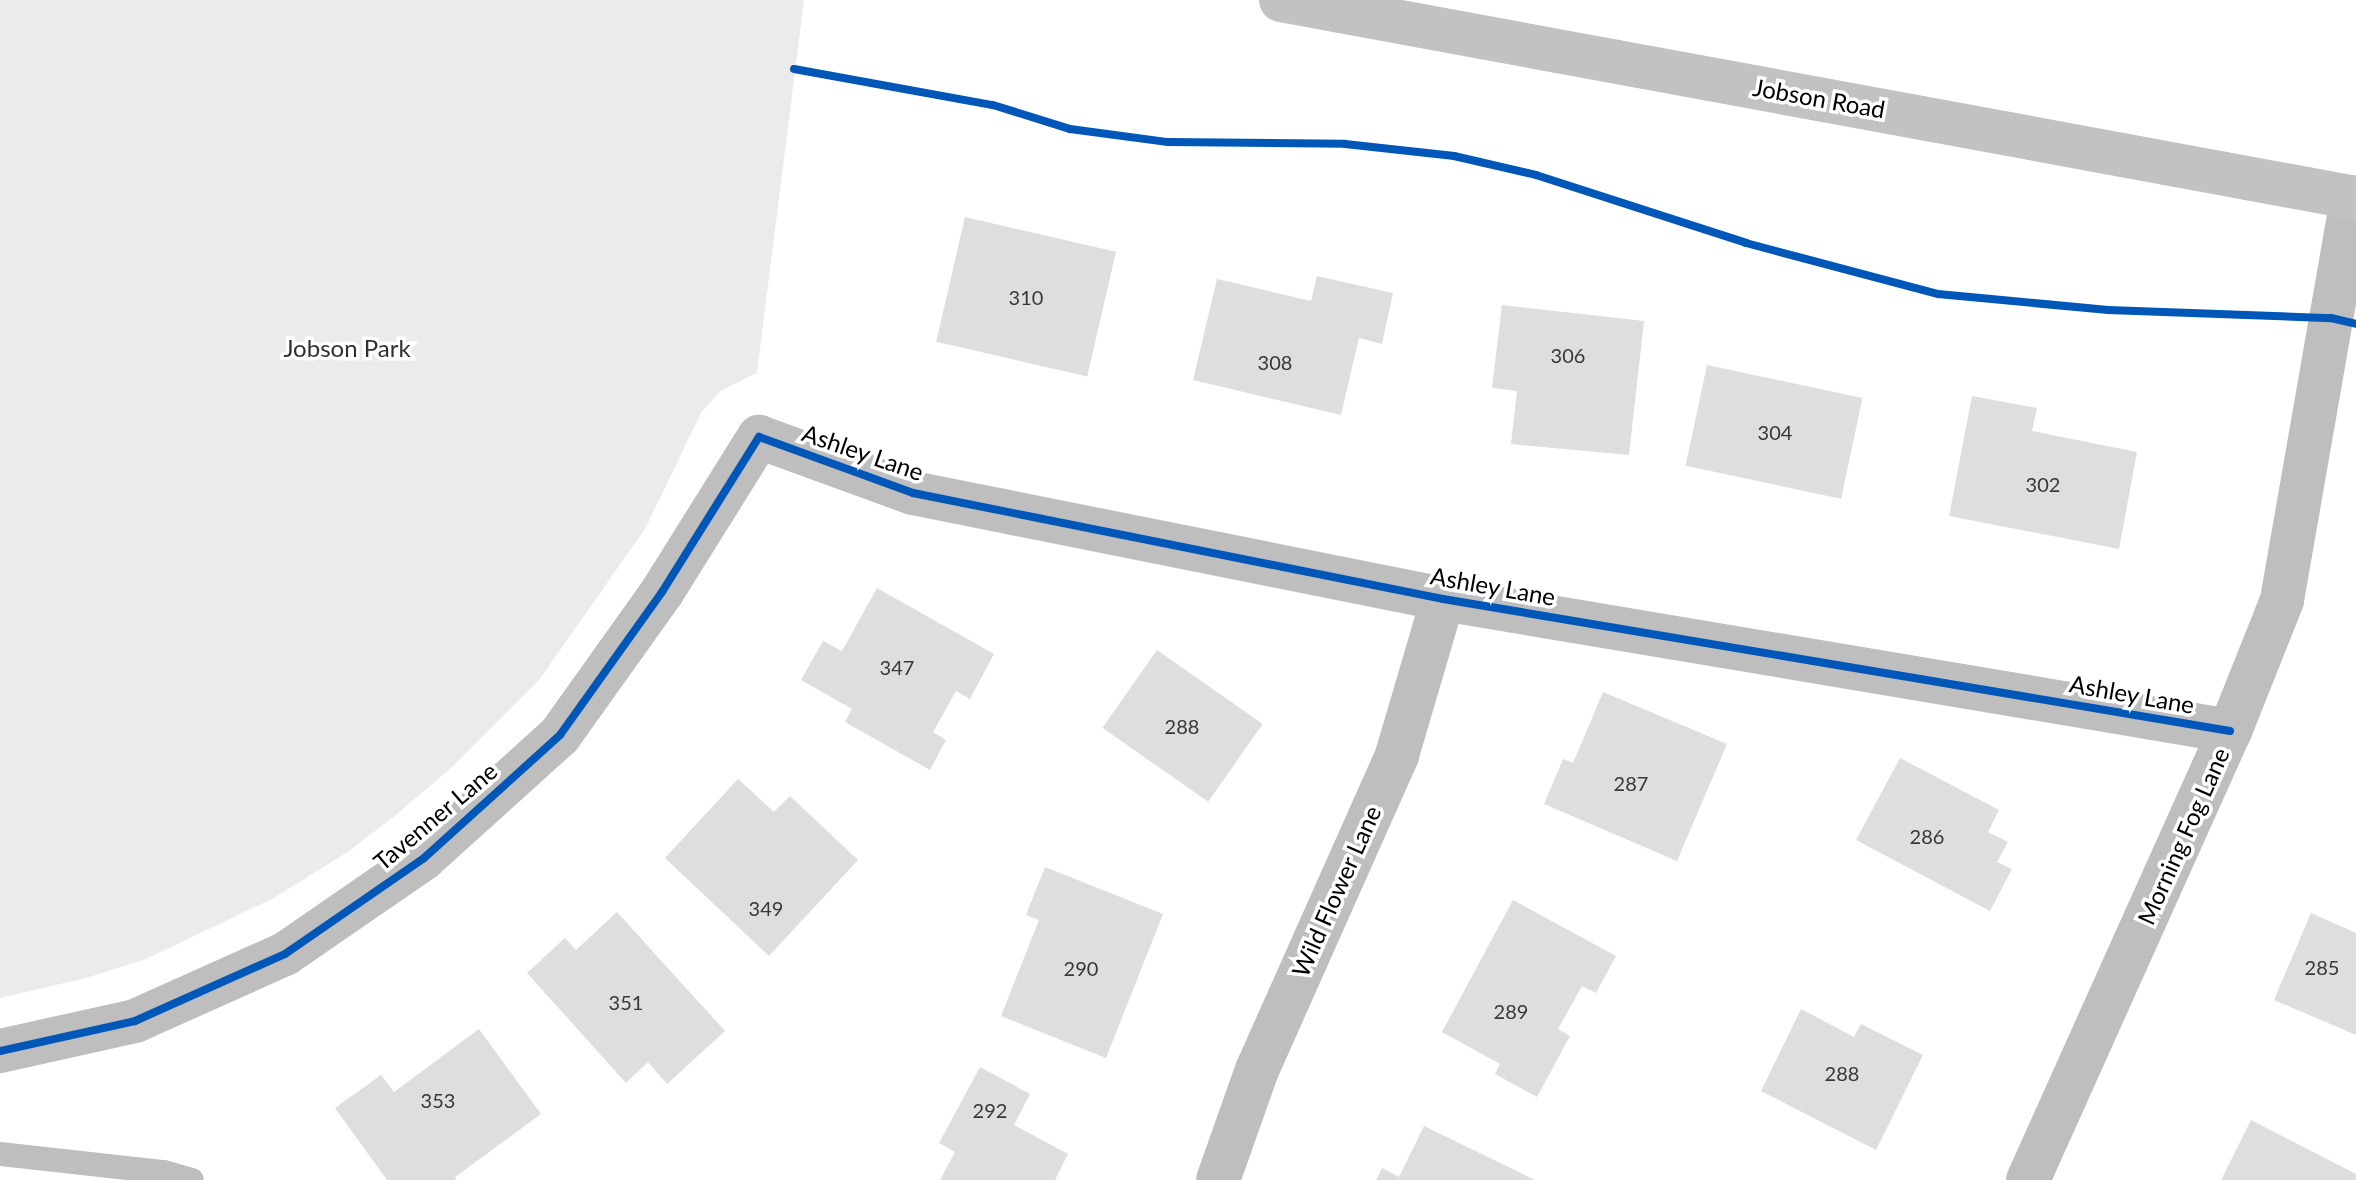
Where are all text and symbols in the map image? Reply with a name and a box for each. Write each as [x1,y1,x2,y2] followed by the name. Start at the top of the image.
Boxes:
[1751,72,1887,124] street label: Jobson Road
[1009,285,1043,309] house number: 310
[283,334,411,362] park label: Jobson Park
[1551,343,1585,367] house number: 306
[1258,350,1292,374] house number: 308
[798,418,928,486] street label: Ashley Lane
[1758,420,1792,444] house number: 304
[2026,472,2060,496] house number: 302
[1428,561,1558,611] street label: Ashley Lane
[880,655,914,679] house number: 347
[2067,669,2197,719] street label: Ashley Lane
[1165,714,1199,738] house number: 288
[2131,743,2235,929] street label: Morning Fog Lane
[367,756,503,876] street label: Tavenner Lane
[1614,771,1648,795] house number: 287
[1285,801,1387,981] street label: Wild Flower Lane
[1910,824,1944,848] house number: 286
[749,896,783,920] house number: 349
[2305,955,2339,979] house number: 285
[1064,956,1098,980] house number: 290
[609,990,643,1014] house number: 351
[1494,999,1528,1023] house number: 289
[1825,1061,1859,1085] house number: 288
[421,1088,455,1112] house number: 353
[973,1098,1007,1122] house number: 292

